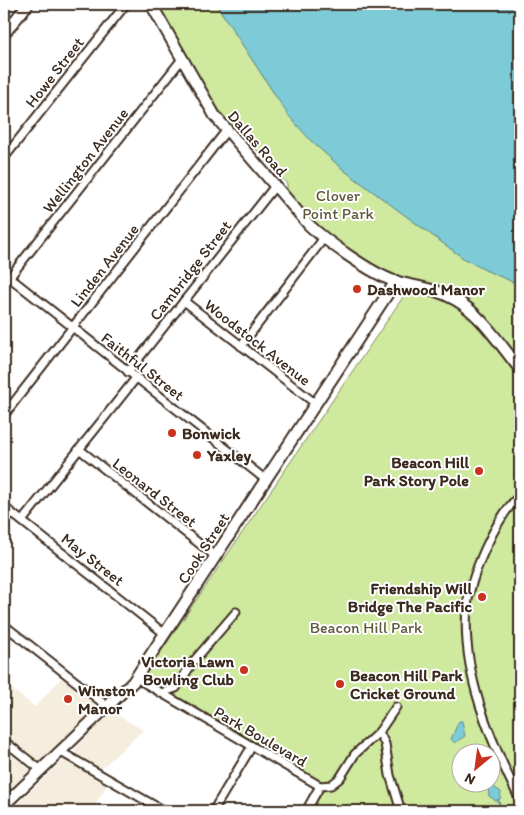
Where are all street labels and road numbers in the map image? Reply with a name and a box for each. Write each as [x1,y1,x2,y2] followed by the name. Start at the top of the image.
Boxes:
[21,33,88,111] street label: Howe Street
[38,104,132,217] street label: Wellington Avenue
[224,106,292,180] street label: Dallas Road
[145,217,235,324] street label: Cambridge Street
[66,220,143,311] street label: Linden Avenue
[201,295,315,390] street label: Woodstock Avenue
[97,328,188,405] street label: Faithful Street
[109,454,201,531] street label: Leonard Street
[173,509,233,587] street label: Cook Street
[57,529,128,590] street label: May Street
[211,702,311,771] street label: Park Boulevard

